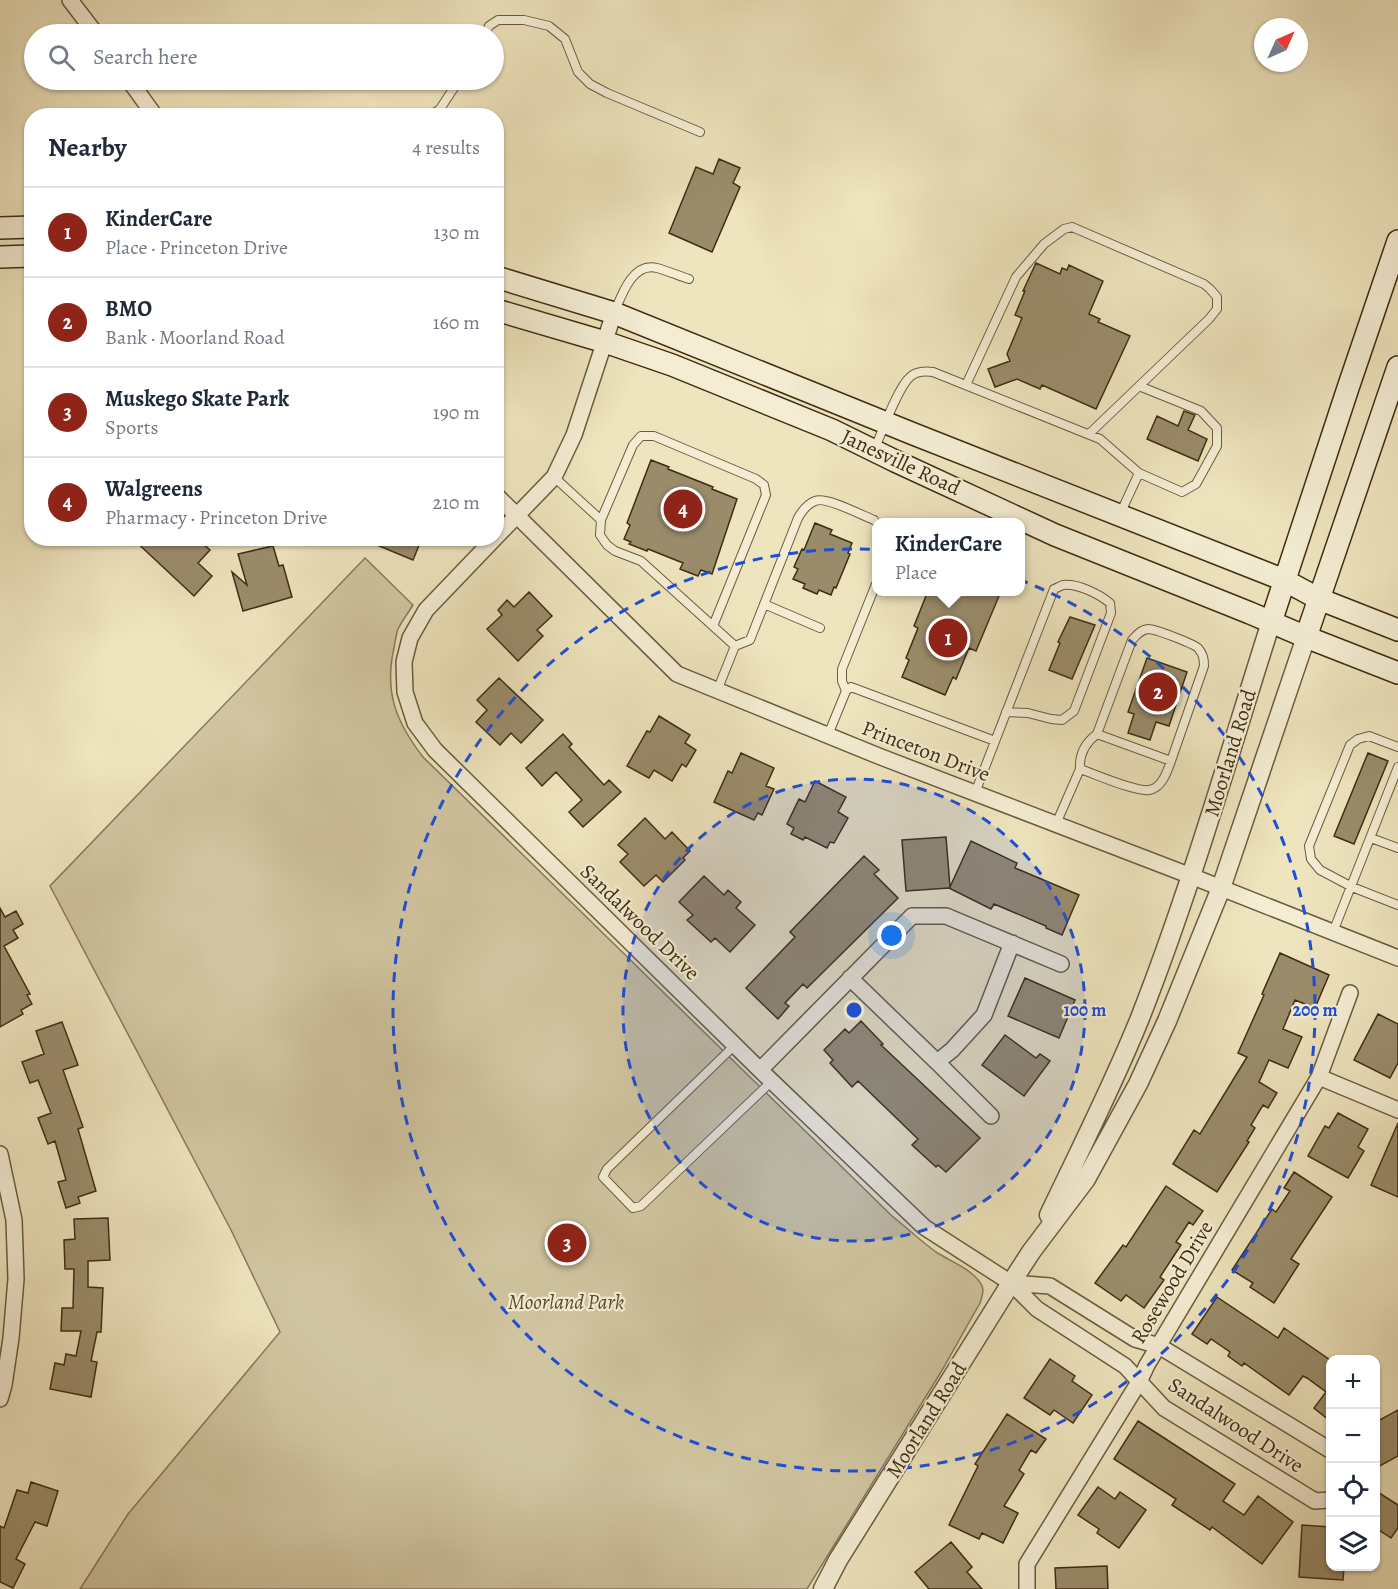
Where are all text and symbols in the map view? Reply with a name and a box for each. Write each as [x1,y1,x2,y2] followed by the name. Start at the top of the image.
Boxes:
[1254,18,1308,72] north arrow
[24,24,504,90] search box
[45,41,78,74] icon: search
[93,42,198,72] text: Search here
[48,130,127,165] text: Nearby
[412,134,480,161] text: 4 results
[105,204,212,234] text: KinderCare
[64,219,71,246] text: 1
[434,219,480,246] text: 130 m
[105,234,288,261] text: Place · Princeton Drive
[105,294,152,324] text: BMO
[63,309,72,336] text: 2
[433,309,480,336] text: 160 m
[105,324,285,351] text: Bank · Moorland Road
[105,384,289,414] text: Muskego Skate Park
[63,399,72,426] text: 3
[433,399,480,426] text: 190 m
[105,414,158,441] text: Sports
[837,422,966,502] street label: Janesville Road
[105,474,203,504] text: Walgreens
[664,486,702,532] pin: 4
[63,489,72,516] text: 4
[432,489,480,516] text: 210 m
[105,504,328,531] text: Pharmacy · Princeton Drive
[872,518,1025,596] popup
[895,529,1002,559] text: KinderCare
[895,559,937,586] text: Place
[928,616,968,660] pin: 1
[1138,670,1178,714] pin: 2
[1197,685,1263,820] street label: Moorland Road
[858,714,994,788] street label: Princeton Drive
[574,858,706,986] street label: Sandalwood Drive
[877,921,906,950] your location
[1064,998,1106,1022] text: 100 m
[1292,998,1338,1022] text: 200 m
[844,1000,864,1020] centre of rings
[1124,1215,1220,1349] street label: Rosewood Drive
[548,1220,586,1266] pin: 3
[508,1288,624,1316] park label: Moorland Park
[1326,1355,1380,1571] map controls
[1326,1355,1380,1409] button: +
[879,1356,973,1483] street label: Moorland Road
[1163,1371,1309,1479] street label: Sandalwood Drive
[1326,1409,1380,1463] button: −
[1326,1463,1380,1517] button: locate
[1326,1517,1380,1571] button: layers

